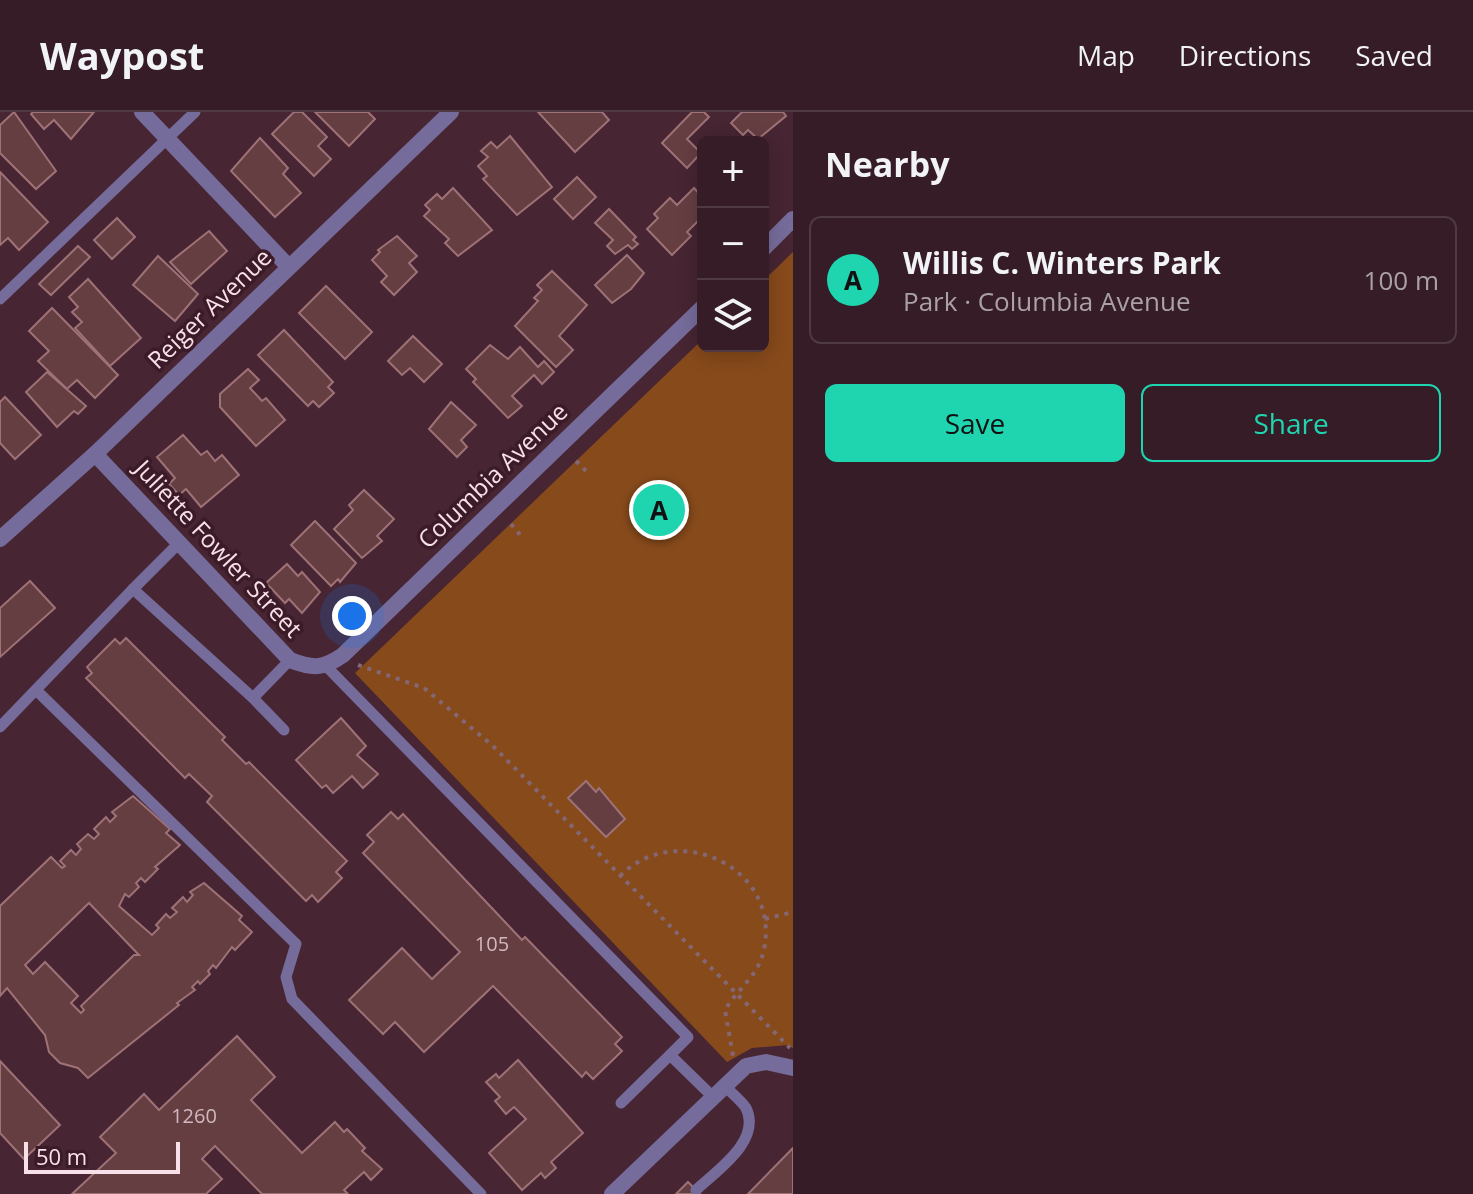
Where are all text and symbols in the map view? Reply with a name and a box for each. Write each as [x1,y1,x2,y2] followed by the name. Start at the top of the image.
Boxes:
[40,29,204,81] text: Waypost
[1077,36,1135,74] text: Map
[1179,36,1311,74] text: Directions
[1355,36,1433,74] text: Saved
[697,136,769,352] map controls
[697,136,769,208] button: +
[825,141,950,187] text: Nearby
[697,208,769,280] button: −
[140,240,278,376] street label: Reiger Avenue
[903,242,1221,283] text: Willis C. Winters Park
[844,262,862,298] text: A
[1364,262,1439,298] text: 100 m
[697,280,769,352] button: layers
[903,283,1191,319] text: Park · Columbia Avenue
[825,384,1125,462] button: Save
[1141,384,1441,462] button: Share
[410,395,574,555] street label: Columbia Avenue
[127,451,310,644] street label: Juliette Fowler Street
[633,480,685,540] pin: A
[332,596,372,636] your location
[475,930,509,957] house number: 105
[171,1102,217,1129] house number: 1260
[24,1138,180,1174] scale bar
[36,1141,87,1171] text: 50 m

